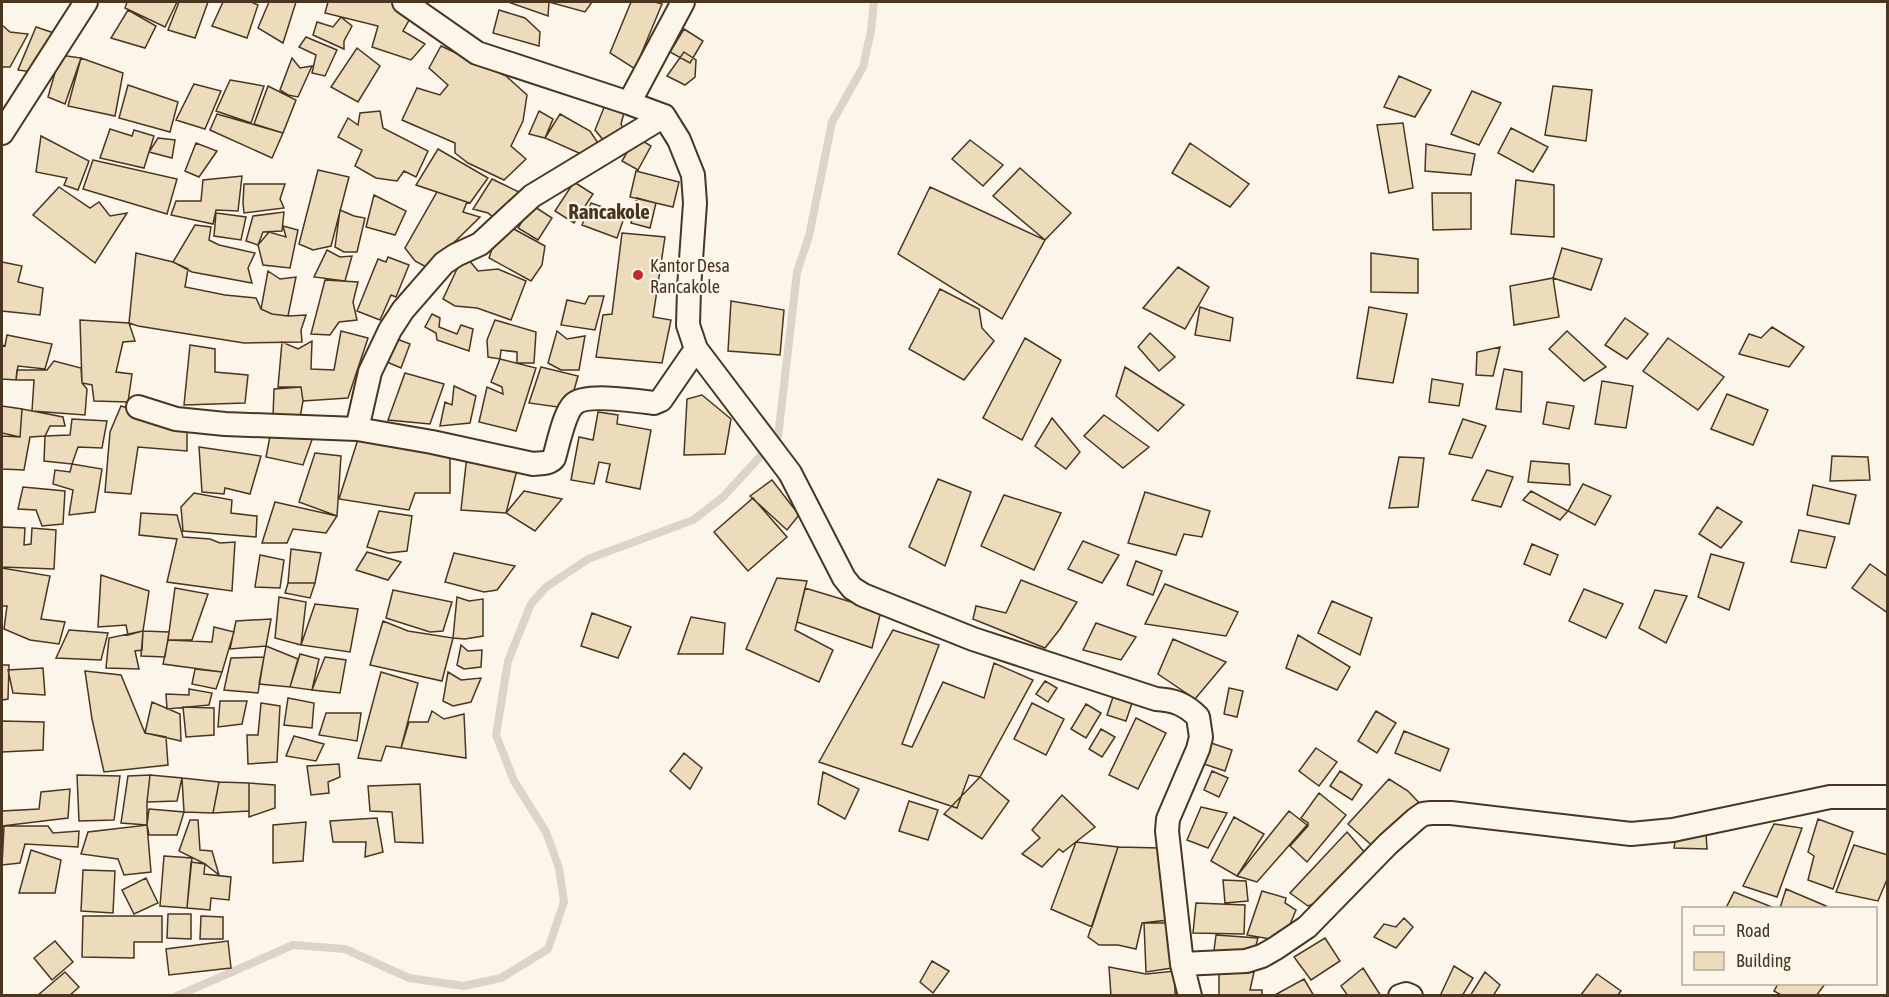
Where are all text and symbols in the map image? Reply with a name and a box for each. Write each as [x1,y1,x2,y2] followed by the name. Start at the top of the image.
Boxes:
[568,199,650,223] district label: Rancakole
[650,255,730,297] place label: Kantor Desa Rancakole
[631,268,645,282] marker: Kantor Desa Rancakole
[1682,907,1877,985] legend
[1736,920,1770,941] text: Road
[1736,950,1791,971] text: Building

